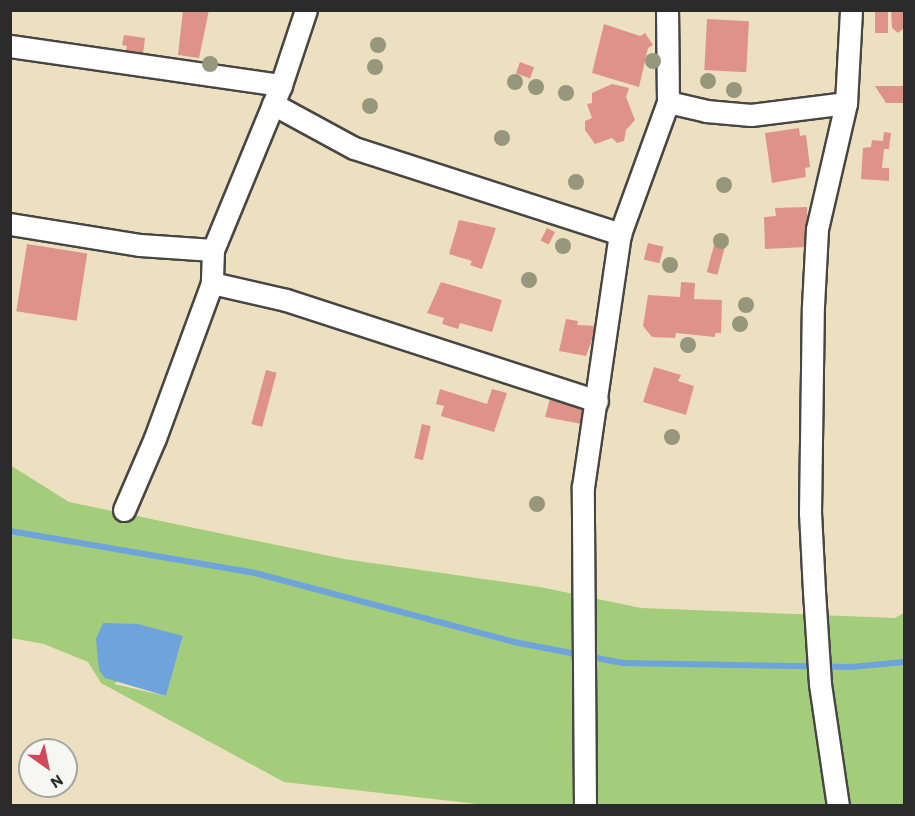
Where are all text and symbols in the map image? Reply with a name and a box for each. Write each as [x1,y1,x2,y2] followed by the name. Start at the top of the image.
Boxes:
[18,738,78,798] north arrow
[47,771,67,793] text: N

